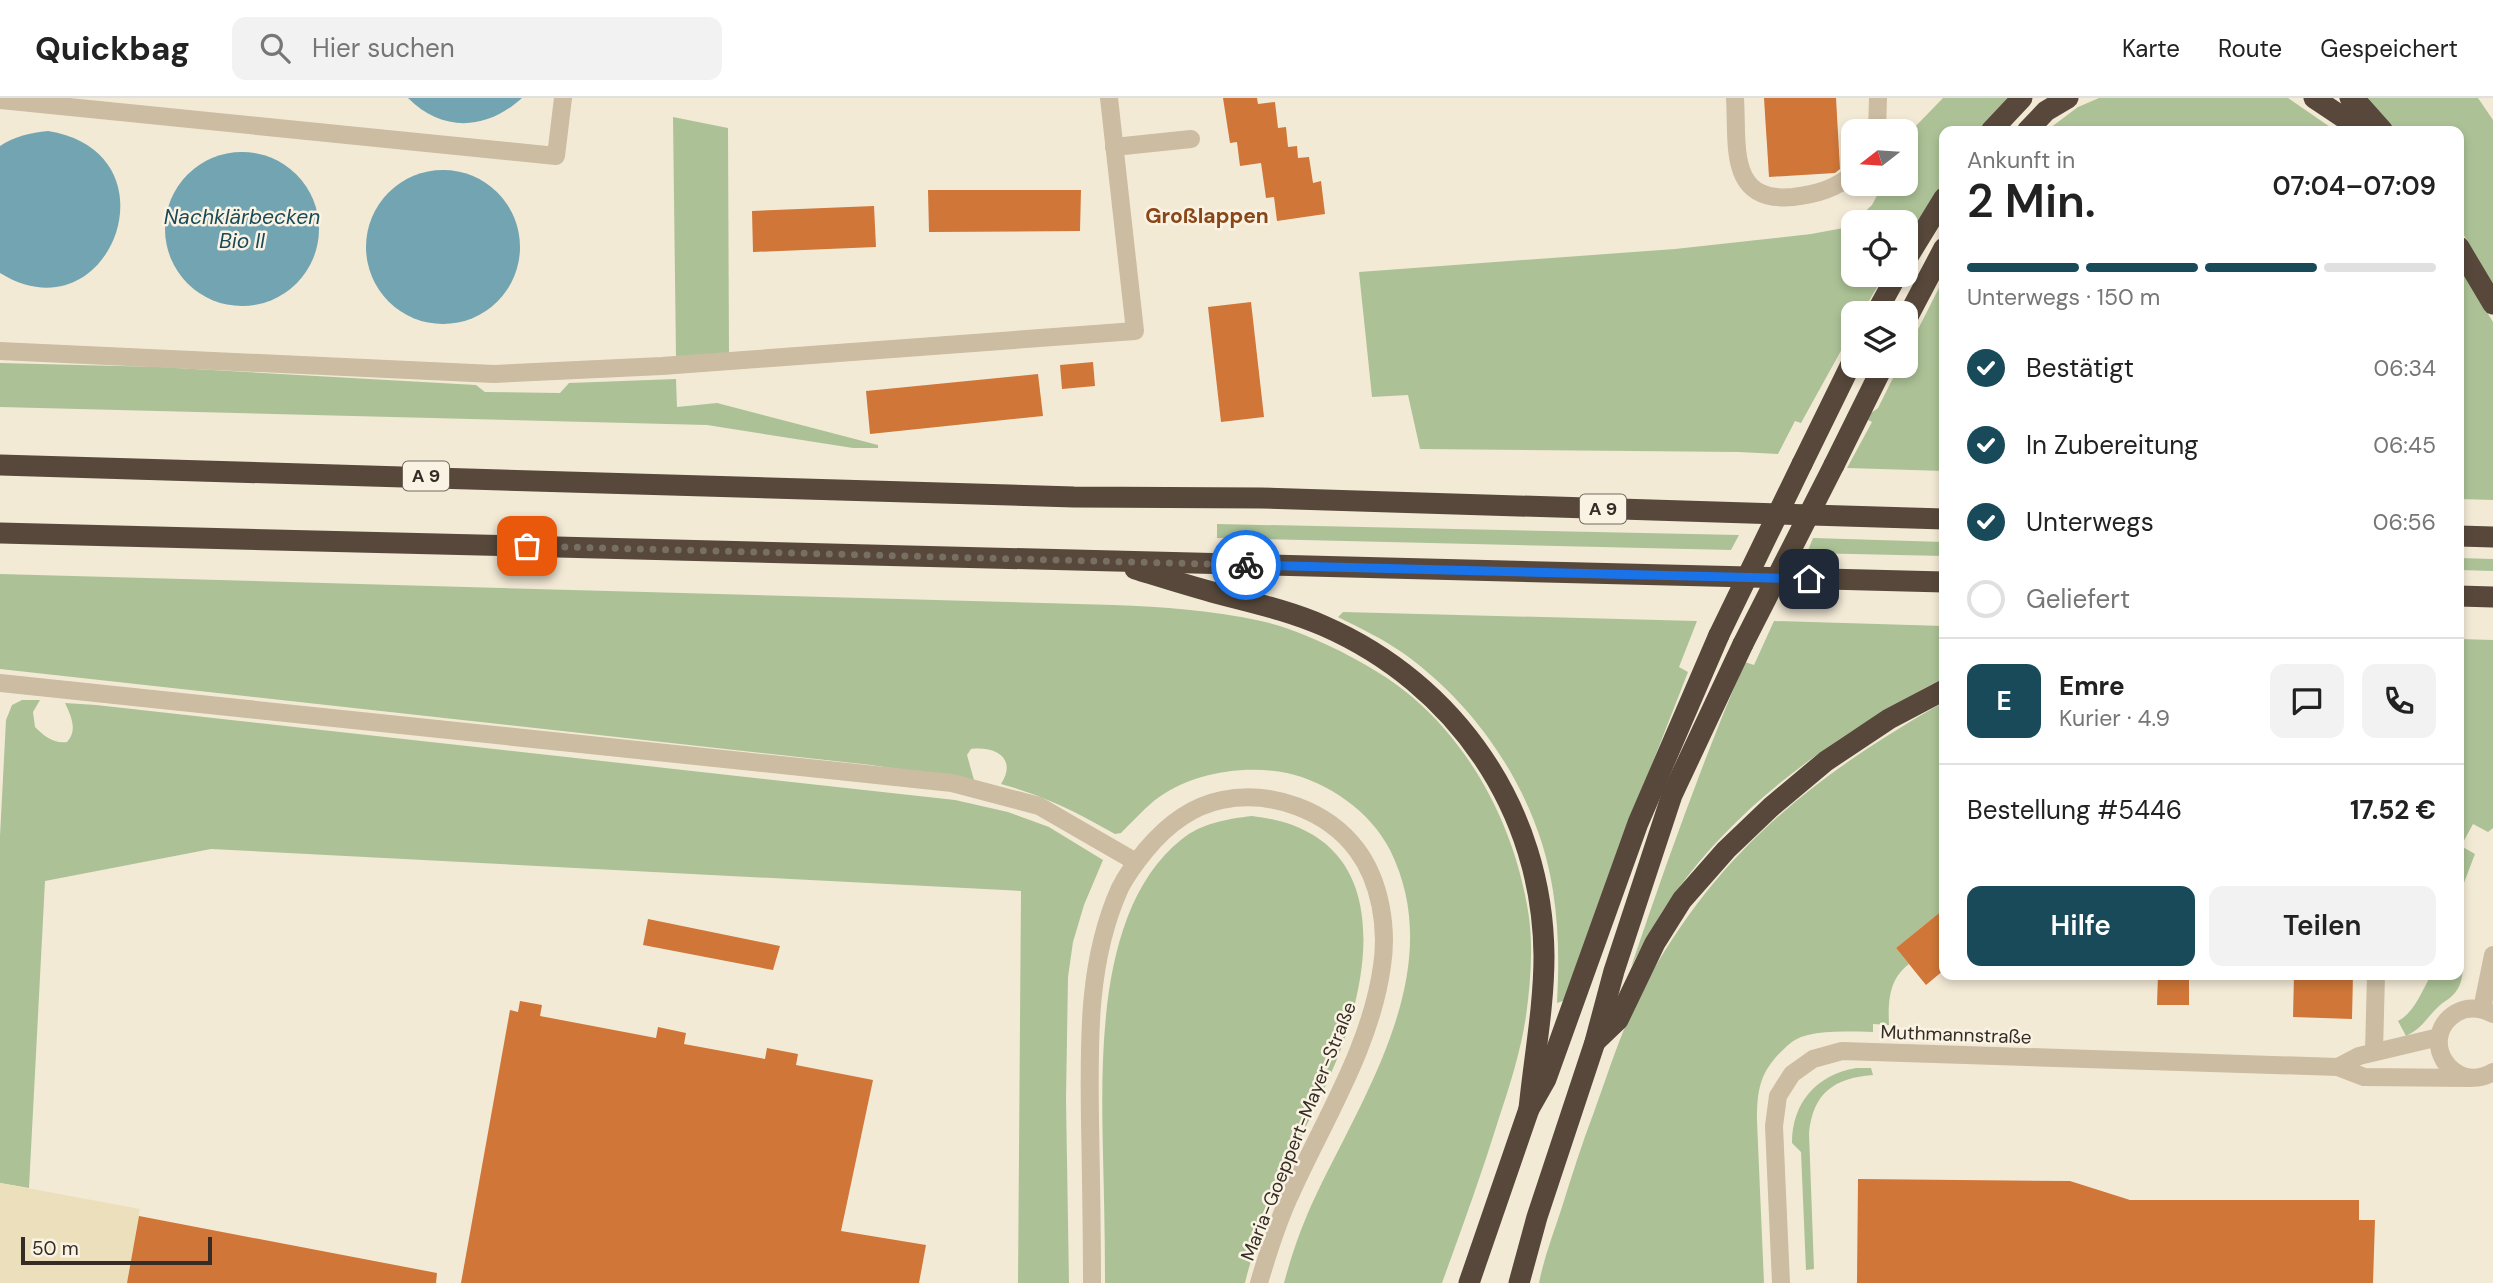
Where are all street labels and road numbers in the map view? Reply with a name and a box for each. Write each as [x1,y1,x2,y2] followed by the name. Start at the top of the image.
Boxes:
[403,462,449,490] road number: A 9
[1580,494,1626,524] road number: A 9
[1235,998,1362,1264] street label: Maria-Goeppert-Mayer-Straße
[1880,1019,2032,1050] street label: Muthmannstraße

